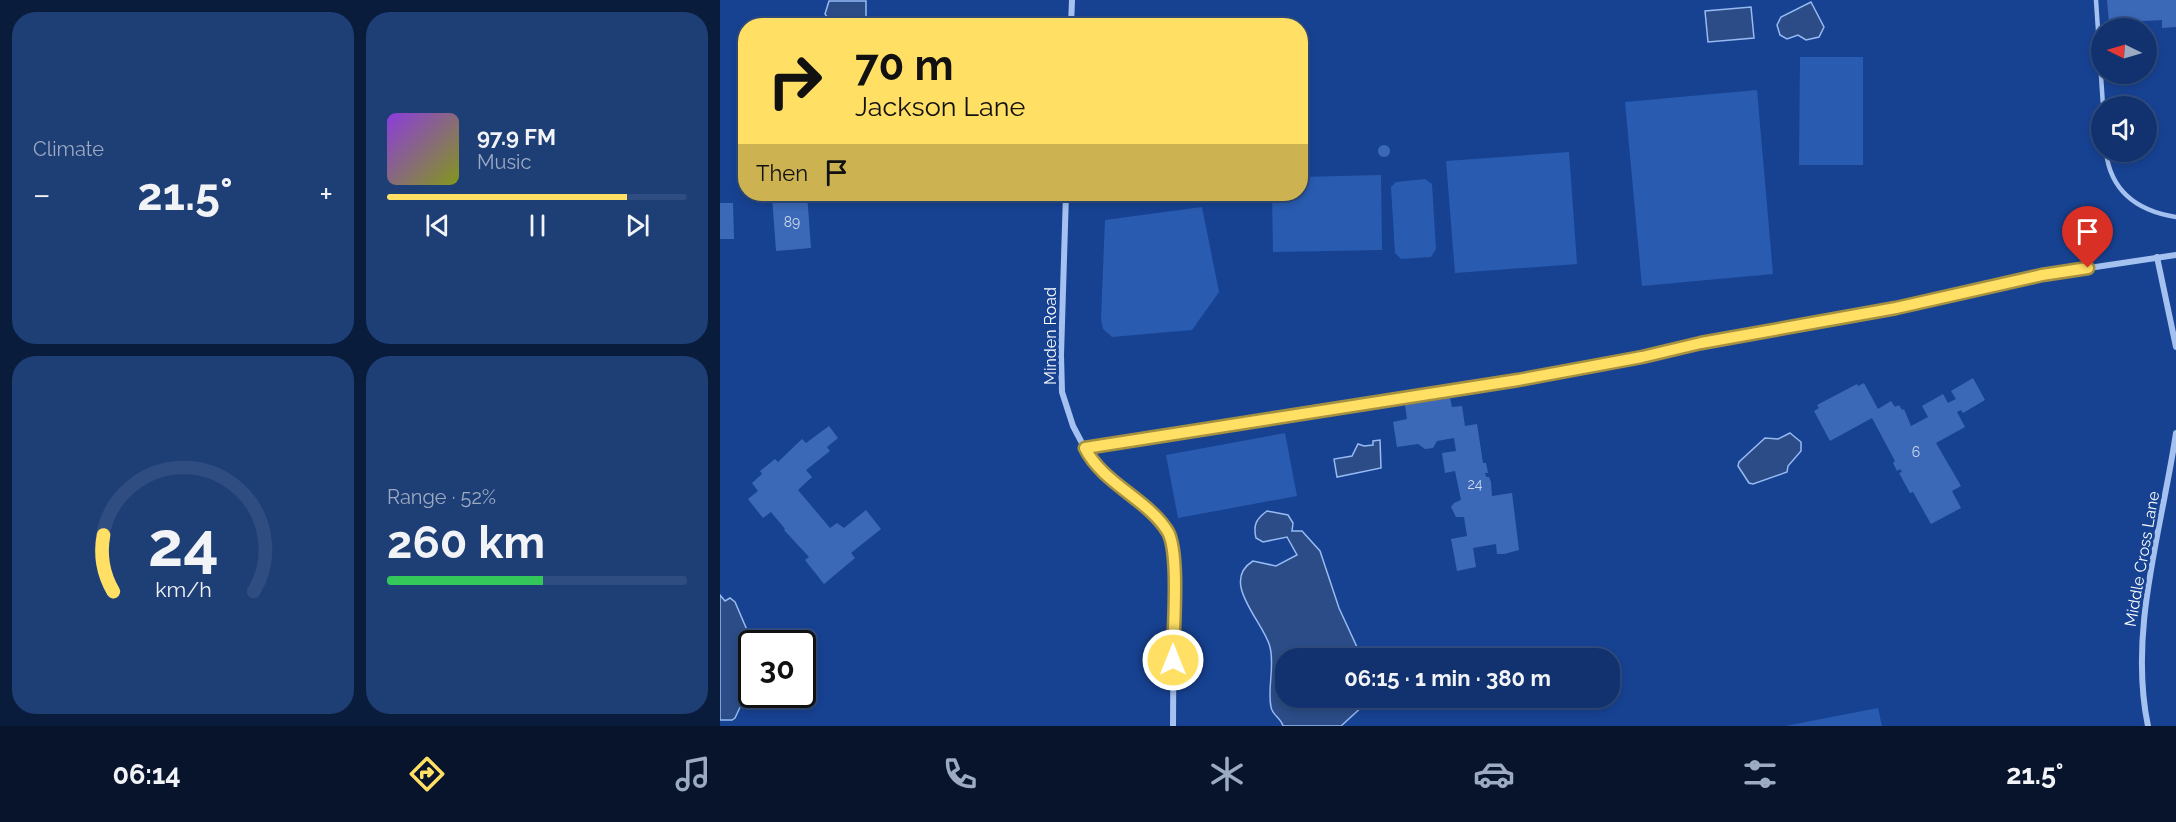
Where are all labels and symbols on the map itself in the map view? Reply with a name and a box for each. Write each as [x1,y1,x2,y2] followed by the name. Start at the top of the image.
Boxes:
[2091,18,2157,84] north arrow
[2062,206,2113,268] pin
[784,214,800,230] house number: 89
[1041,287,1060,385] street label: Minden Road
[1912,444,1920,460] house number: 6
[1468,476,1483,492] house number: 24
[2121,490,2163,628] street label: Middle Cross Lane
[1141,628,1205,692] position arrow
[738,630,816,708] speed limit sign: 30

